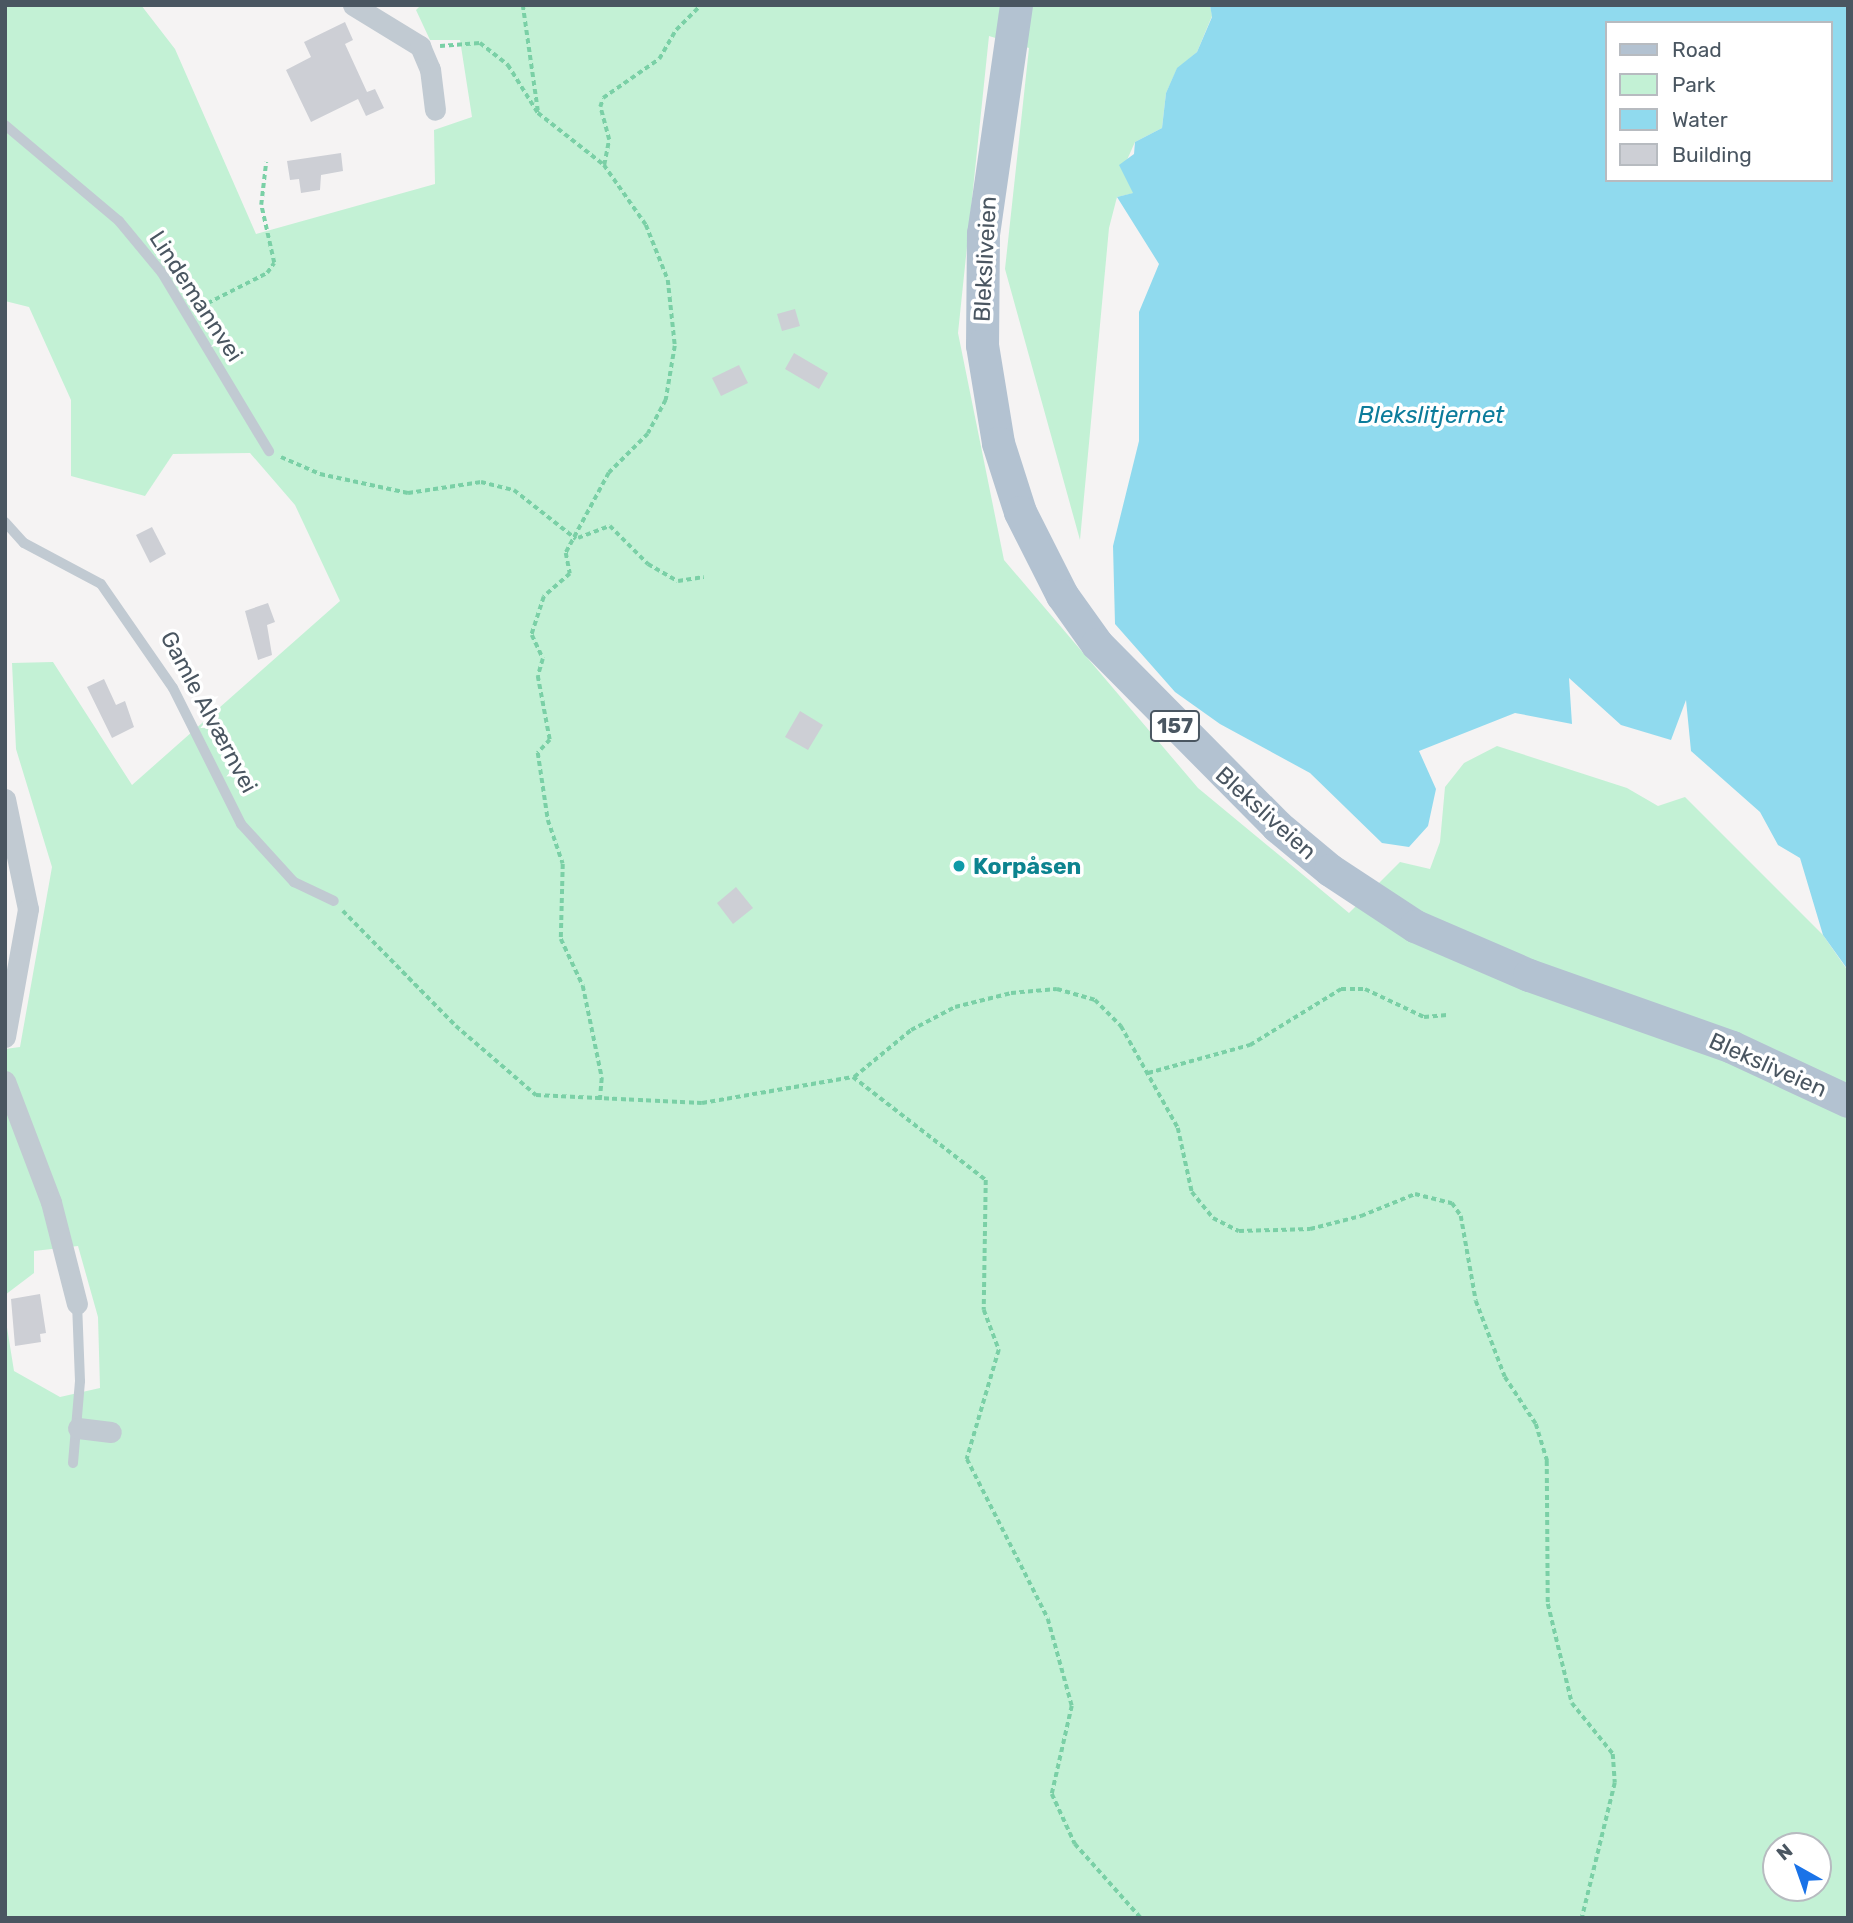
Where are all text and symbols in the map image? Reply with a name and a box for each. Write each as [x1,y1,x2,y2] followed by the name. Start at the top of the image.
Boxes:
[1604,21,1832,182] legend
[1672,37,1722,62] text: Road
[1672,72,1716,97] text: Park
[1672,107,1728,132] text: Water
[1672,142,1752,167] text: Building
[968,195,1002,323] street label: Bleksliveien
[143,225,249,367] street label: Lindemannvei
[1358,402,1504,430] water label: Blekslitjernet
[155,626,263,798] street label: Gamle Alværnvei
[1149,708,1201,744] road number: 157
[1210,761,1322,865] street label: Bleksliveien
[973,852,1081,880] place label: Korpåsen
[951,858,967,874] marker: Korpåsen
[1705,1027,1831,1103] street label: Bleksliveien
[1762,1832,1832,1902] north arrow
[1772,1839,1797,1865] text: N

